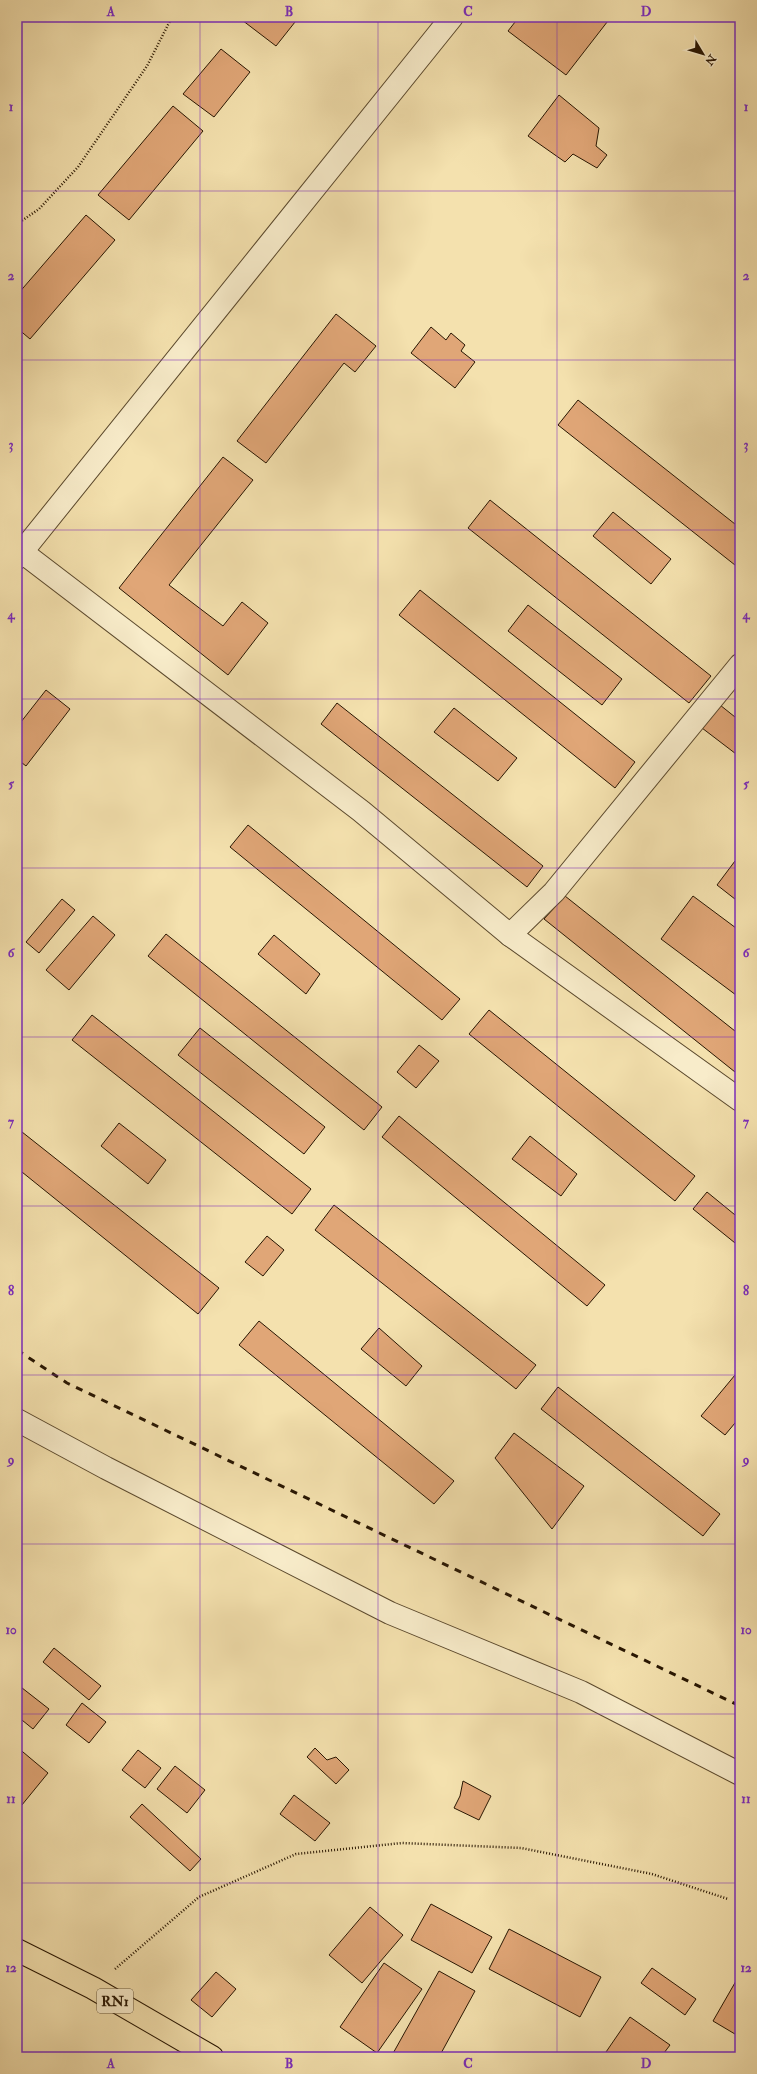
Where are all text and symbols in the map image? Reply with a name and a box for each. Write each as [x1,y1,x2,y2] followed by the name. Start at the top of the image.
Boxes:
[106,4,116,20] text: A
[285,4,293,20] text: B
[463,4,473,20] text: C
[641,4,652,20] text: D
[683,34,723,74] north arrow
[702,51,719,69] text: N
[9,99,14,115] text: 1
[744,99,749,115] text: 1
[8,268,15,284] text: 2
[743,268,750,284] text: 2
[9,437,14,453] text: 3
[744,437,749,453] text: 3
[6,607,15,623] text: 4
[741,607,750,623] text: 4
[8,776,14,792] text: 5
[743,776,749,792] text: 5
[8,945,16,961] text: 6
[743,945,751,961] text: 6
[8,1114,15,1130] text: 7
[743,1114,750,1130] text: 7
[8,1283,14,1299] text: 8
[743,1283,749,1299] text: 8
[6,1452,15,1468] text: 9
[741,1452,750,1468] text: 9
[5,1622,17,1638] text: 10
[740,1622,752,1638] text: 10
[6,1791,16,1807] text: 11
[741,1791,751,1807] text: 11
[5,1960,17,1976] text: 12
[740,1960,752,1976] text: 12
[97,1989,133,2013] road number: RN1
[106,2056,116,2072] text: A
[285,2056,293,2072] text: B
[463,2056,473,2072] text: C
[641,2056,652,2072] text: D

